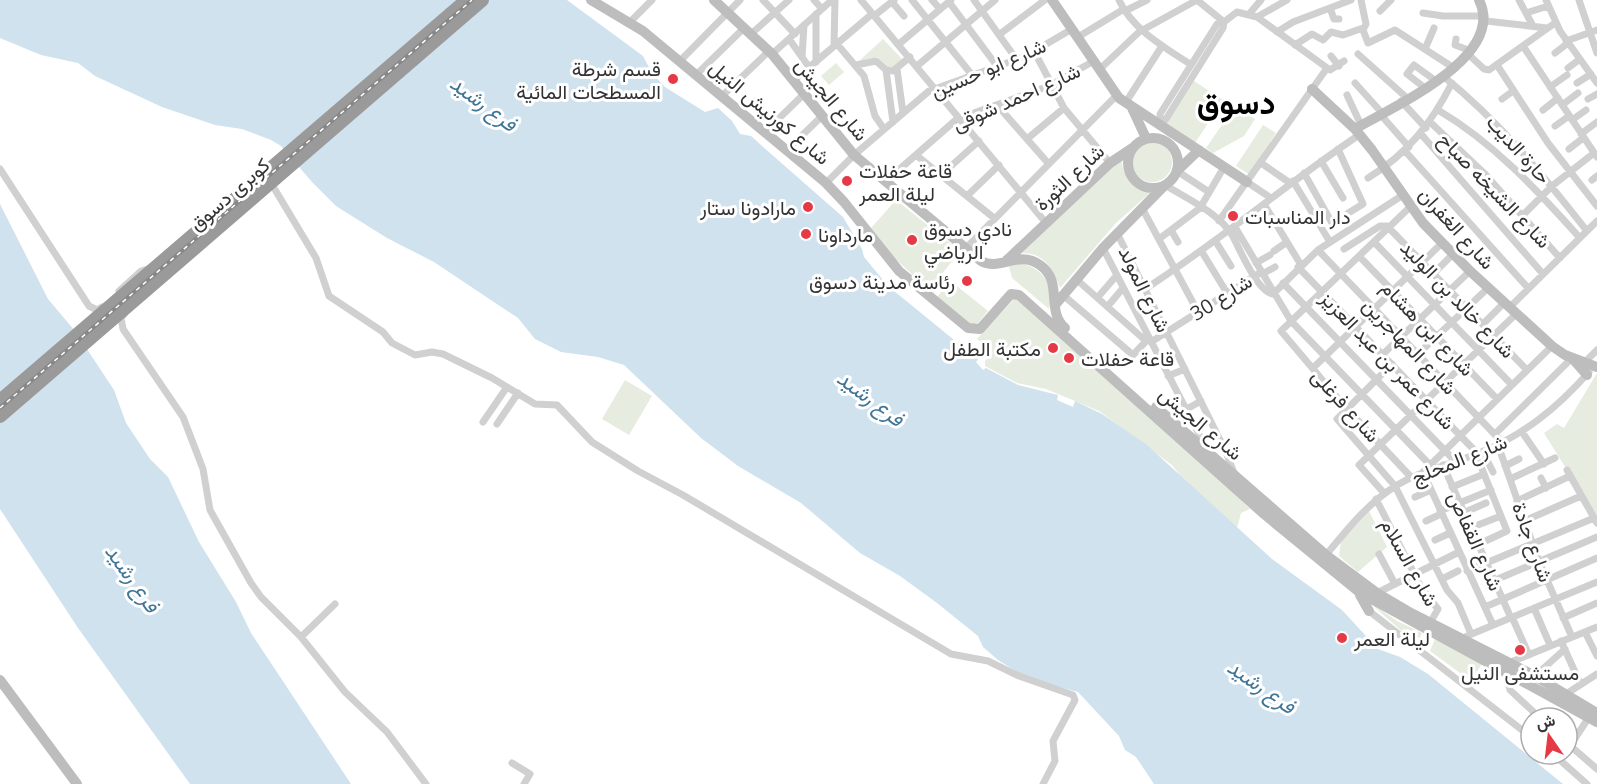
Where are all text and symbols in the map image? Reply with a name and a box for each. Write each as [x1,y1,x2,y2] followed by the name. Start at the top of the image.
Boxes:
[926,32,1050,105] street label: شارع ابو حسين
[788,51,875,147] street label: شارع الجيش
[703,53,836,171] street label: شارع كورنيش النيل
[516,55,661,105] place label: قسم شرطة المسطحات المائية
[948,57,1085,138] street label: شارع احمد شوقى
[444,69,524,140] water label: فرع رشيد
[666,72,680,86] marker: قسم شرطة المسطحات المائية
[1197,80,1275,123] district label: دسوق
[1481,109,1557,189] street label: حارة الديب
[1432,126,1557,255] street label: شارع الشيخه صباح
[1028,138,1111,217] street label: شارع الثورة
[183,151,275,237] street label: كوبرى دسوق
[858,157,952,207] place label: قاعة حفلات ليلة العمر
[840,174,854,188] marker: قاعة حفلات ليلة العمر
[1412,181,1501,276] street label: شارع الغفران
[699,194,796,221] place label: مارادونا ستار
[801,200,815,214] marker: مارادونا ستار
[1245,203,1351,230] place label: دار المناسبات
[1226,209,1240,223] marker: دار المناسبات
[924,215,1012,269] place label: نادي دسوق الرياضي
[818,221,873,248] place label: مارداونا
[799,227,813,241] marker: مارداونا
[905,233,919,247] marker: نادي دسوق الرياضي
[1394,234,1521,365] street label: شارع خالد بن الوليد
[1112,241,1177,337] street label: شارع المولد
[1185,267,1258,327] street label: شارع 30
[809,268,955,295] place label: رئاسة مدينة دسوق
[960,274,974,288] marker: رئاسة مدينة دسوق
[1375,274,1481,382] street label: شارع ابن هشام
[1313,284,1461,436] street label: شارع عمر بن عبد العزيز
[1356,292,1463,401] street label: شارع المهاجرين
[943,335,1041,362] place label: مكتبة الطفل
[1046,341,1060,355] marker: مكتبة الطفل
[1081,345,1174,372] place label: قاعة حفلات
[1062,351,1076,365] marker: قاعة حفلات
[1305,362,1386,448] street label: شارع فرغلى
[831,364,911,435] water label: فرع رشيد
[1153,380,1249,467] street label: شارع الجيش
[1407,428,1511,491] street label: شارع المحلج
[1441,487,1510,595] street label: شارع القفاص
[1505,498,1560,586] street label: شارع جادة
[1374,513,1445,611] street label: شارع السلام
[98,538,167,620] water label: فرع رشيد
[1353,625,1430,652] place label: ليلة العمر
[1335,631,1349,645] marker: ليلة العمر
[1513,643,1527,657] marker: مستشفى النيل
[1221,652,1303,722] water label: فرع رشيد
[1461,659,1579,686] place label: مستشفى النيل
[1519,706,1579,766] north arrow
[1533,708,1557,734] text: ش

